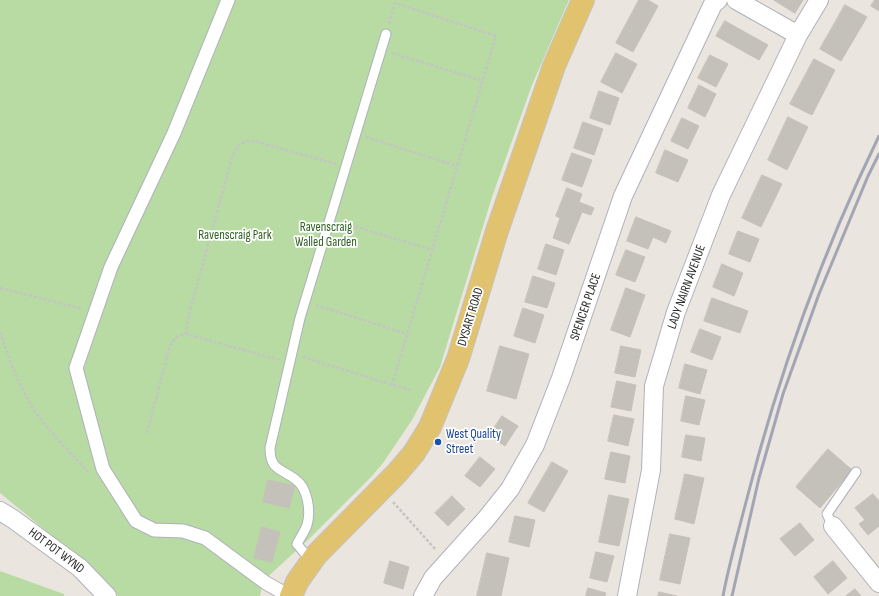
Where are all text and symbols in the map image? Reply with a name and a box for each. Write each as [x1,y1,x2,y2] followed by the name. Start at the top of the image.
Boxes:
[295,220,357,251] park label: Ravenscraig Walled Garden
[198,228,272,244] park label: Ravenscraig Park
[665,243,709,331] street label: LADY NAIRN AVENUE
[567,271,605,343] street label: SPENCER PLACE
[455,286,487,348] street label: DYSART ROAD
[446,427,501,458] place label: West Quality Street
[433,437,443,447] marker: West Quality Street
[25,525,87,577] street label: HOT POT WYND

